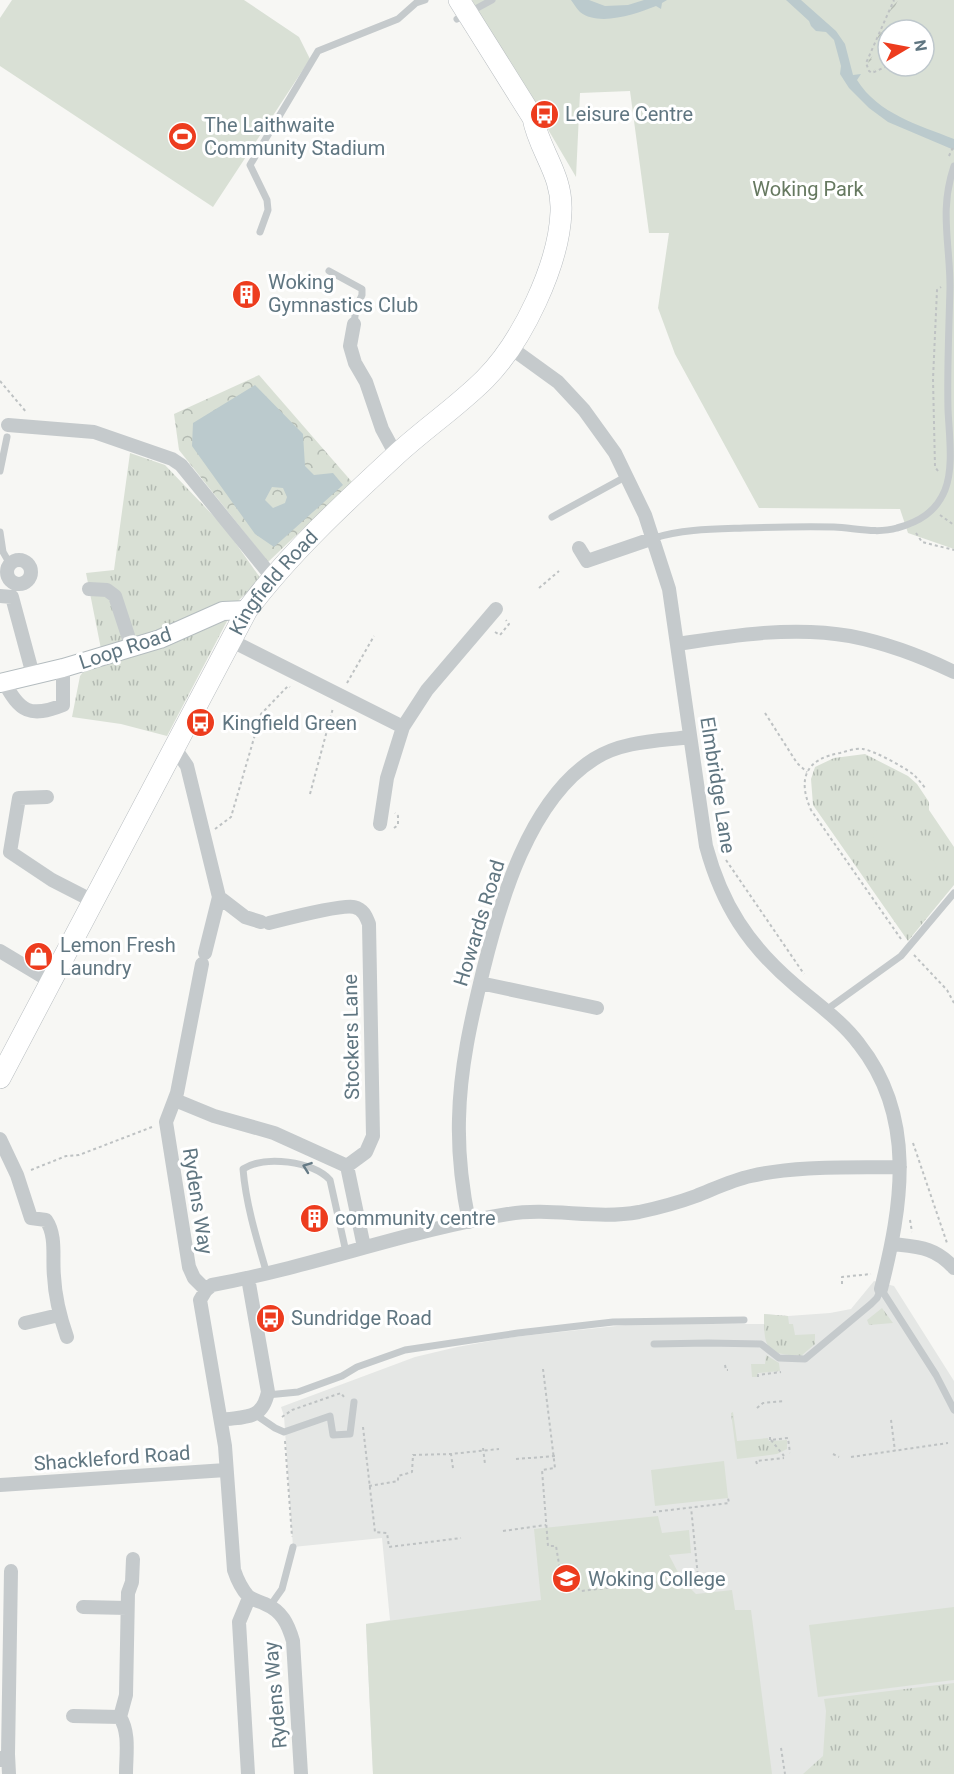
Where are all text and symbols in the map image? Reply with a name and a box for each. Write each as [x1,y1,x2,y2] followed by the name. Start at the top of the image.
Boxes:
[876,18,936,78] north arrow
[910,38,931,53] text: N
[528,98,560,130] bus stop icon: Leisure Centre
[565,102,693,126] place label: Leisure Centre
[204,113,385,160] place label: The Laithwaite Community Stadium
[167,121,199,153] sports icon: The Laithwaite Community Stadium
[752,177,865,201] park label: Woking Park
[268,270,418,317] place label: Woking Gymnastics Club
[231,278,263,310] building icon: Woking Gymnastics Club
[224,525,323,639] street label: Kingfield Road
[76,622,174,674] street label: Loop Road
[185,707,217,739] bus stop icon: Kingfield Green
[222,711,357,735] place label: Kingfield Green
[695,715,741,855] street label: Elmbridge Lane
[448,857,510,989] street label: Howards Road
[60,933,176,980] place label: Lemon Fresh Laundry
[23,940,55,972] shop icon: Lemon Fresh Laundry
[338,974,364,1100] street label: Stockers Lane
[178,1146,218,1256] street label: Rydens Way
[302,1162,313,1175] one-way arrow
[298,1202,330,1234] building icon: community centre
[335,1206,496,1230] place label: community centre
[254,1302,286,1334] bus stop icon: Sundridge Road
[291,1306,432,1330] place label: Sundridge Road
[33,1441,191,1475] street label: Shackleford Road
[551,1563,583,1595] school or university icon: Woking College
[588,1567,726,1591] place label: Woking College
[258,1640,292,1750] street label: Rydens Way

